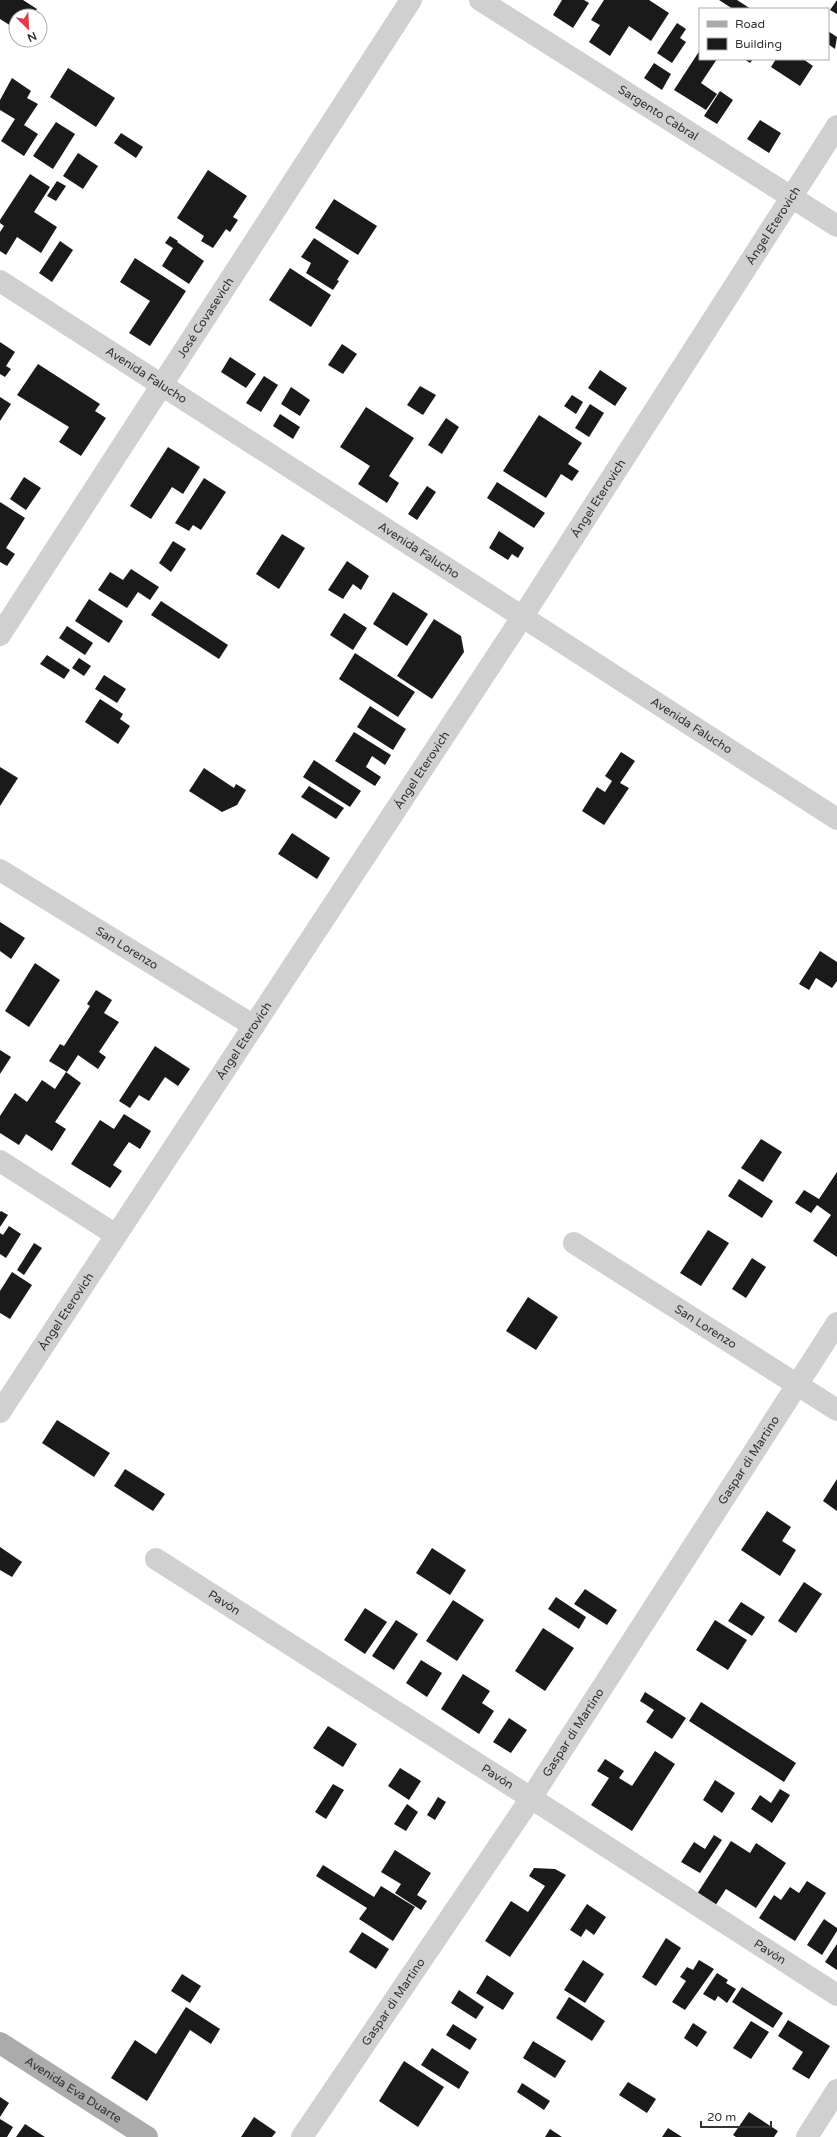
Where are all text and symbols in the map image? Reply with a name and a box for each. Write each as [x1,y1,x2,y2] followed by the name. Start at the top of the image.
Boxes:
[8,8,48,48] north arrow
[699,8,829,60] legend
[735,17,765,31] text: Road
[25,29,39,44] text: N
[735,37,782,51] text: Building
[616,82,701,143] street label: Sargento Cabral
[743,184,803,267] street label: Ángel Eterovich
[174,275,236,360] street label: José Covasevich
[103,344,190,406] street label: Avenida Falucho
[568,457,629,540] street label: Ángel Eterovich
[376,519,462,582] street label: Avenida Falucho
[648,694,735,757] street label: Avenida Falucho
[391,729,452,812] street label: Ángel Eterovich
[93,924,161,972] street label: San Lorenzo
[213,999,274,1082] street label: Ángel Eterovich
[35,1270,97,1353] street label: Ángel Eterovich
[672,1302,739,1351] street label: San Lorenzo
[715,1413,782,1507] street label: Gaspar di Martino
[206,1587,243,1618] street label: Pavón
[540,1686,607,1779] street label: Gaspar di Martino
[479,1761,516,1792] street label: Pavón
[751,1936,789,1967] street label: Pavón
[359,1956,428,2048] street label: Gaspar di Martino
[22,2054,124,2126] street label: Avenida Eva Duarte
[701,2103,771,2129] scale bar
[707,2110,736,2124] text: 20 m

